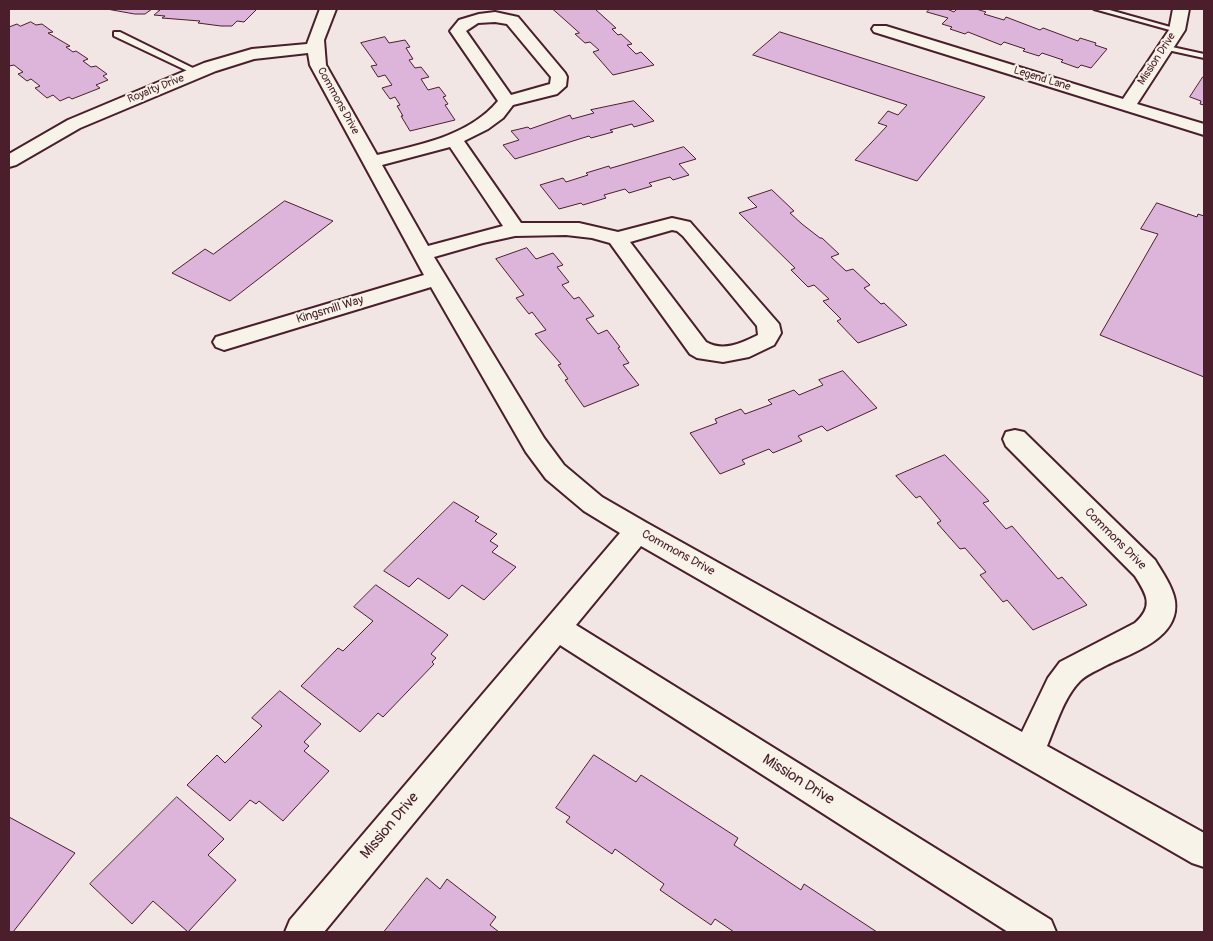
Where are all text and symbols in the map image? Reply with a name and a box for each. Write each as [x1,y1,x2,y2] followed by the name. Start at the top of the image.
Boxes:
[1135,30,1179,88] street label: Mission Drive
[1012,64,1072,94] street label: Legend Lane
[314,65,362,137] street label: Commons Drive
[126,72,186,106] street label: Royalty Drive
[295,293,365,327] street label: Kingsmill Way
[1081,505,1149,573] street label: Commons Drive
[639,527,717,579] street label: Commons Drive
[759,751,837,809] street label: Mission Drive
[357,789,423,863] street label: Mission Drive

